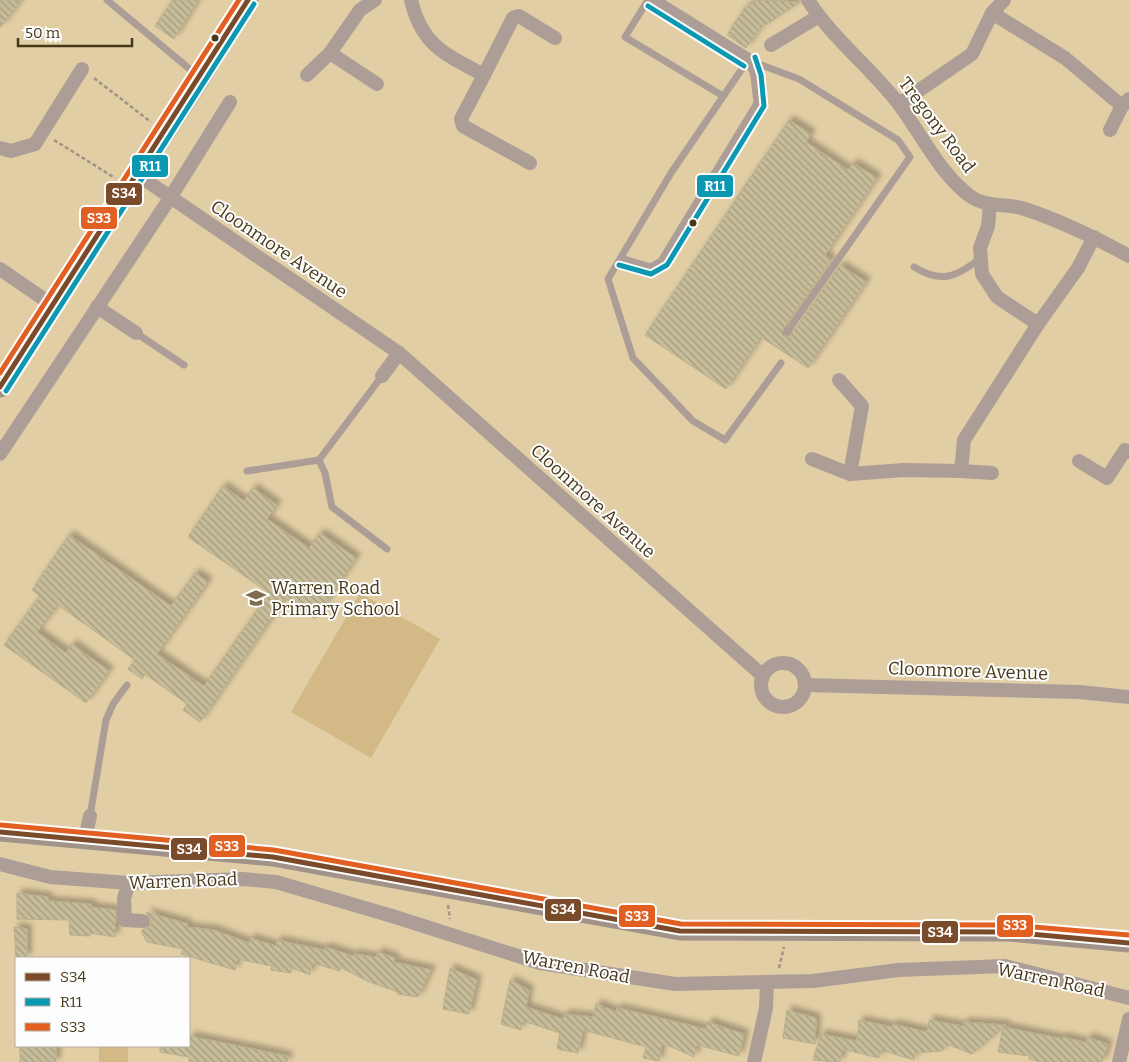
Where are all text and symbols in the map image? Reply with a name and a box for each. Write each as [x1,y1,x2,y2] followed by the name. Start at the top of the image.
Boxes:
[18,15,131,47] scale bar
[25,24,61,42] text: 50 m
[210,33,220,43] unlabelled marker
[894,73,980,177] street label: Tregony Road
[131,154,169,178] line badge: R11
[139,158,161,175] text: R11
[696,174,734,198] line badge: R11
[704,178,726,195] text: R11
[105,182,143,206] line badge: S34
[112,185,137,202] text: S34
[206,195,352,303] street label: Cloonmore Avenue
[80,206,118,230] line badge: S33
[87,210,111,227] text: S33
[688,218,698,228] unlabelled marker
[526,439,660,563] street label: Cloonmore Avenue
[271,577,400,620] place label: Warren Road Primary School
[245,587,267,609] school or university icon: Warren Road Primary School
[888,657,1048,685] street label: Cloonmore Avenue
[208,834,246,858] line badge: S33
[170,837,208,861] line badge: S34
[215,838,239,855] text: S33
[177,841,202,858] text: S34
[128,868,238,894] street label: Warren Road
[544,898,582,922] line badge: S34
[551,901,576,918] text: S34
[618,904,656,928] line badge: S33
[625,908,649,925] text: S33
[996,914,1034,938] line badge: S33
[1003,917,1027,934] text: S33
[921,920,959,944] line badge: S34
[928,924,953,941] text: S34
[520,946,632,988] street label: Warren Road
[15,957,190,1047] legend
[995,958,1107,1002] street label: Warren Road
[60,968,86,986] text: S34
[60,993,82,1011] text: R11
[60,1018,86,1036] text: S33

